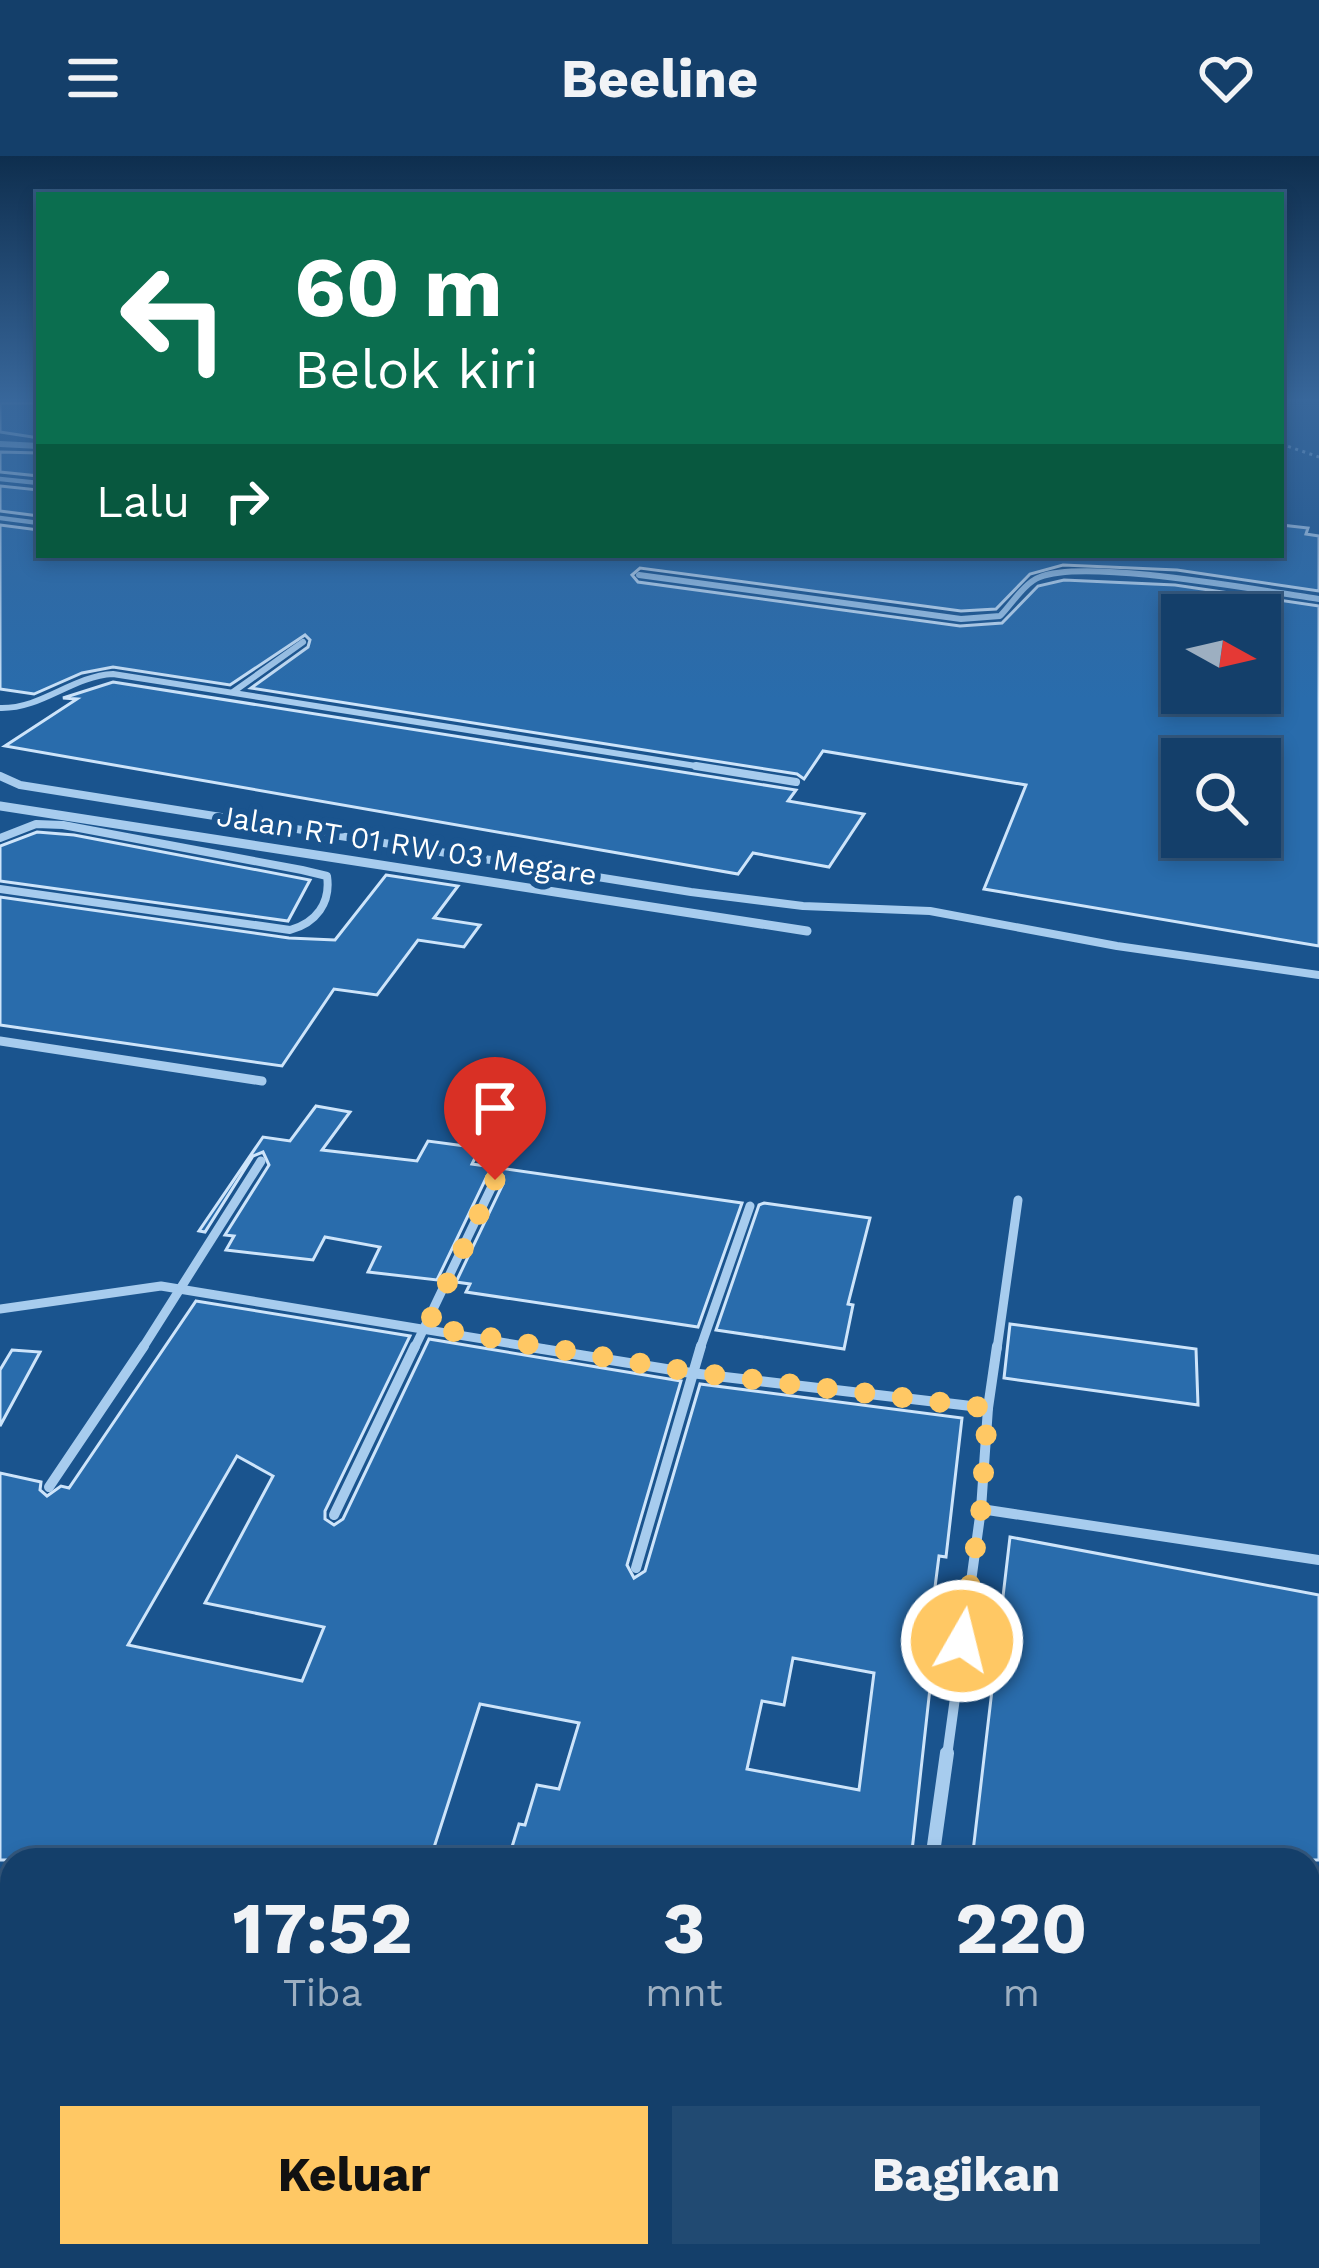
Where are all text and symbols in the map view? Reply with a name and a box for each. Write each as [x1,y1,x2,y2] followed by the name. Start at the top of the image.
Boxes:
[60,45,126,111] icon: menu
[1193,45,1259,111] icon: heart
[561,47,758,110] text: Beeline
[294,238,503,336] text: 60 m
[96,240,252,396] icon: left
[294,338,539,401] text: Belok kiri
[214,468,280,534] icon: right
[96,475,190,528] text: Lalu
[1161,594,1281,714] north arrow
[1161,594,1281,858] map controls
[1161,738,1281,858] button: search
[214,798,600,892] street label: Jalan RT 01 RW 03 Megare
[444,1057,546,1180] pin
[462,1075,528,1141] icon: arrive
[899,1578,1025,1704] position arrow
[233,1886,413,1970] text: 17:52
[663,1886,705,1970] text: 3
[955,1886,1087,1970] text: 220
[283,1970,363,2015] text: Tiba
[645,1970,723,2015] text: mnt
[1003,1970,1040,2015] text: m
[60,2106,648,2244] button: Keluar
[672,2106,1260,2244] button: Bagikan

